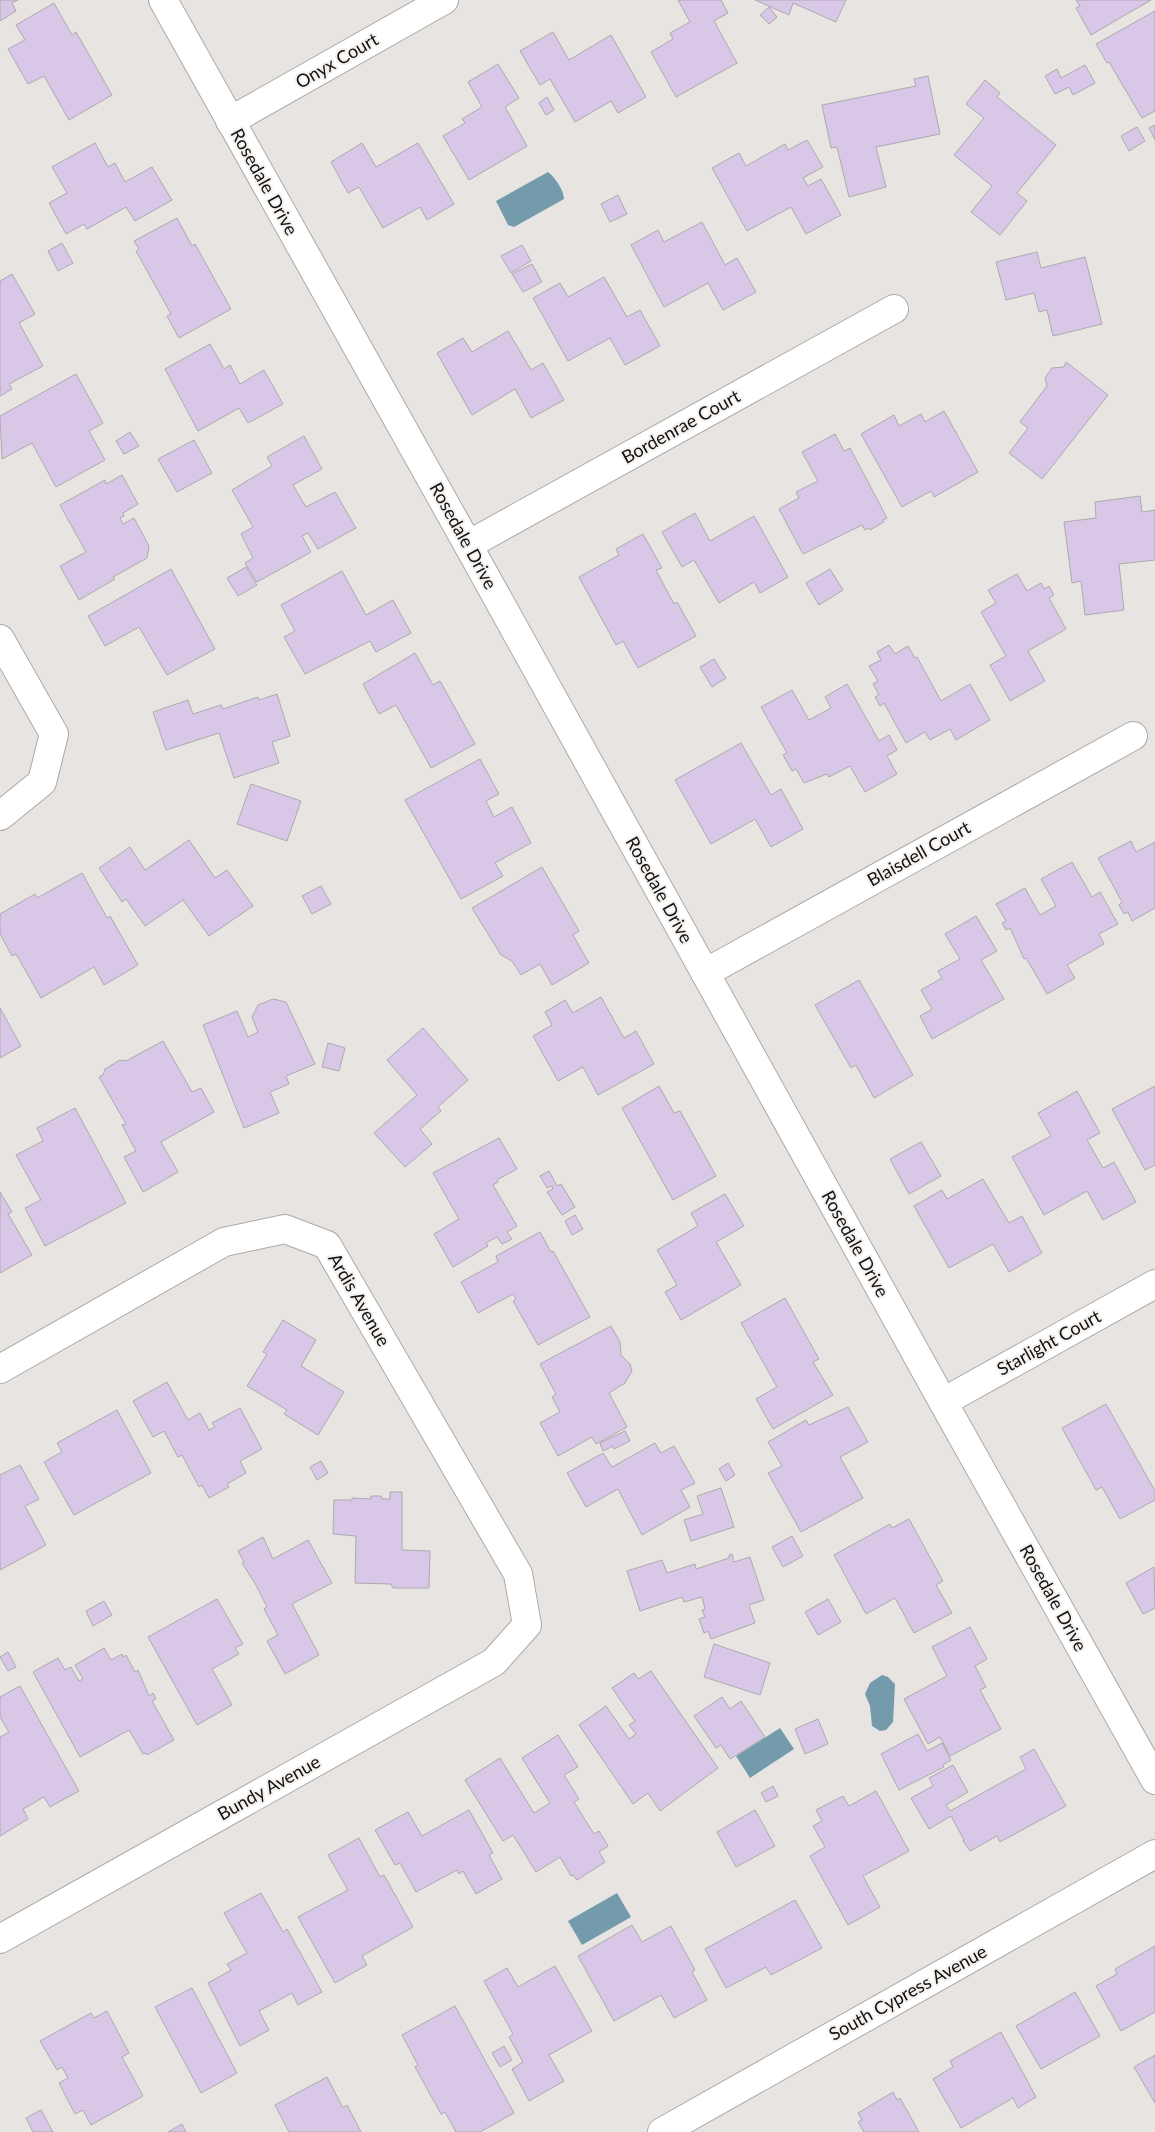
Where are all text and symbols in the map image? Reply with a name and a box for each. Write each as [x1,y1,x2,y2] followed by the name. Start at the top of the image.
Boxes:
[291,27,382,93] street label: Onyx Court
[227,124,303,239] street label: Rosedale Drive
[617,384,744,468] street label: Bordenrae Court
[426,478,502,593] street label: Rosedale Drive
[863,815,974,891] street label: Blaisdell Court
[622,832,698,947] street label: Rosedale Drive
[818,1186,894,1301] street label: Rosedale Drive
[324,1249,395,1350] street label: Ardis Avenue
[993,1304,1105,1380] street label: Starlight Court
[1016,1540,1092,1655] street label: Rosedale Drive
[213,1750,324,1824] street label: Bundy Avenue
[825,1940,990,2045] street label: South Cypress Avenue

